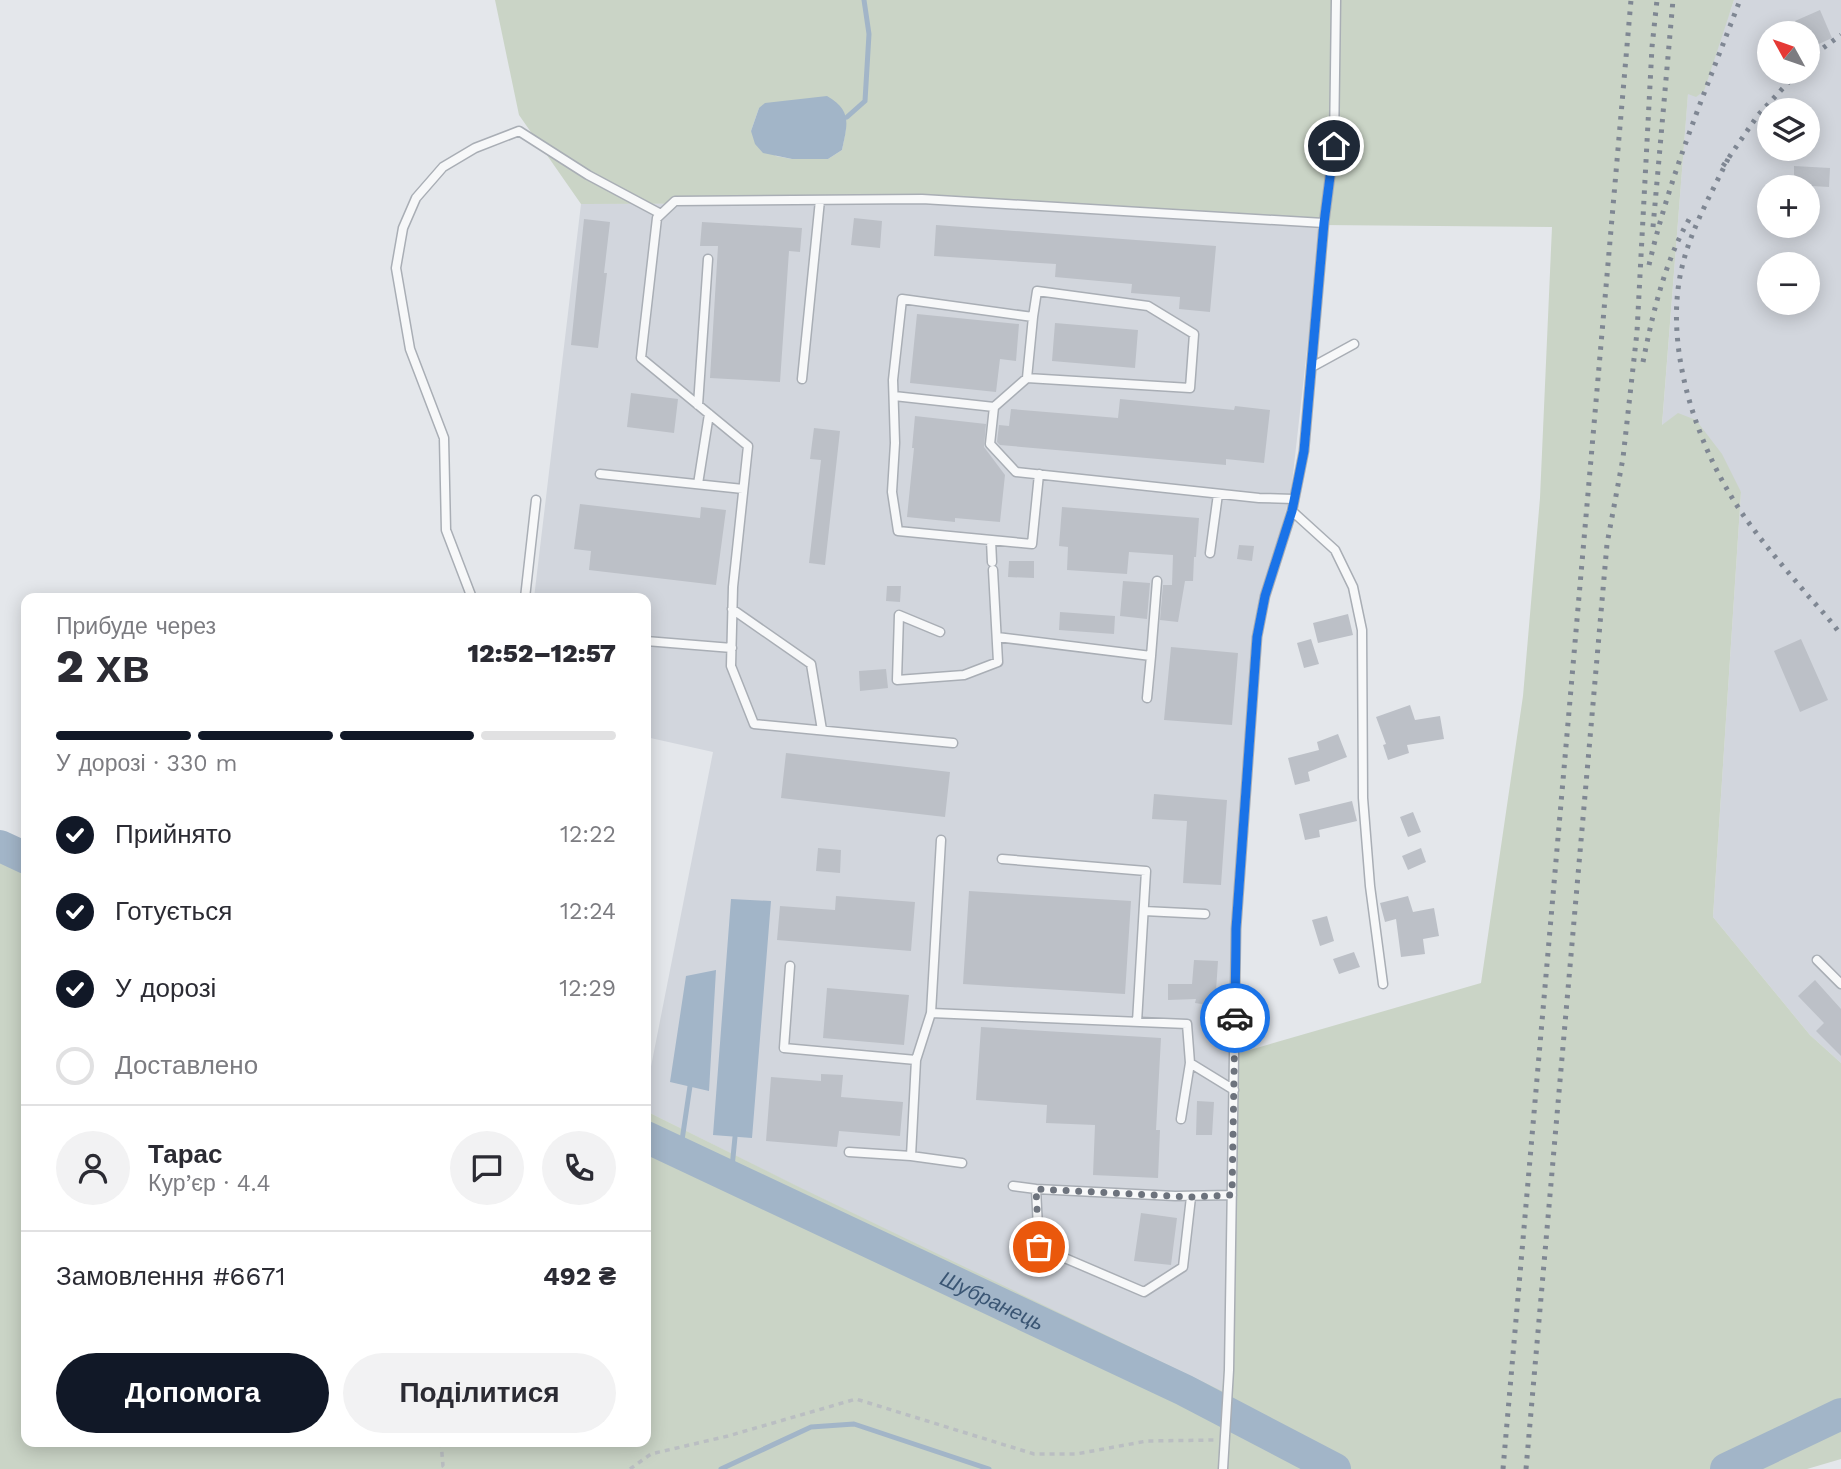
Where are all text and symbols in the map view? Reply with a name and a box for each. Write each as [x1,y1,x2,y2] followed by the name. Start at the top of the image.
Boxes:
[1757,21,1820,84] north arrow
[1757,21,1820,315] map controls
[1757,98,1820,161] button: layers
[1304,116,1364,176] pin
[1315,127,1353,165] icon: home
[1757,175,1820,238] button: +
[1757,252,1820,315] button: −
[56,613,216,640] text: Прибуде через
[468,638,616,668] text: 12:52–12:57
[56,639,150,693] text: 2 хв
[56,750,237,777] text: У дорозі · 330 m
[56,816,94,854] icon: check
[115,819,232,849] text: Прийнято
[560,821,616,848] text: 12:22
[56,893,94,931] icon: check
[115,896,232,926] text: Готується
[560,898,616,925] text: 12:24
[56,970,94,1008] icon: check
[115,973,216,1003] text: У дорозі
[559,975,616,1002] text: 12:29
[1200,983,1270,1053] courier
[1216,999,1254,1037] icon: car
[115,1050,258,1080] text: Доставлено
[56,1131,130,1205] button: person
[450,1131,524,1205] button: chat
[542,1131,616,1205] button: phone
[148,1139,223,1169] text: Тарас
[148,1170,270,1197] text: Кур’єр · 4.4
[1009,1217,1069,1277] pin
[1020,1228,1058,1266] icon: bag
[56,1261,286,1291] text: Замовлення #6671
[543,1261,616,1291] text: 492 ₴
[937,1265,1049,1335] water label: Шубранець
[56,1353,329,1433] button: Допомога
[343,1353,616,1433] button: Поділитися

